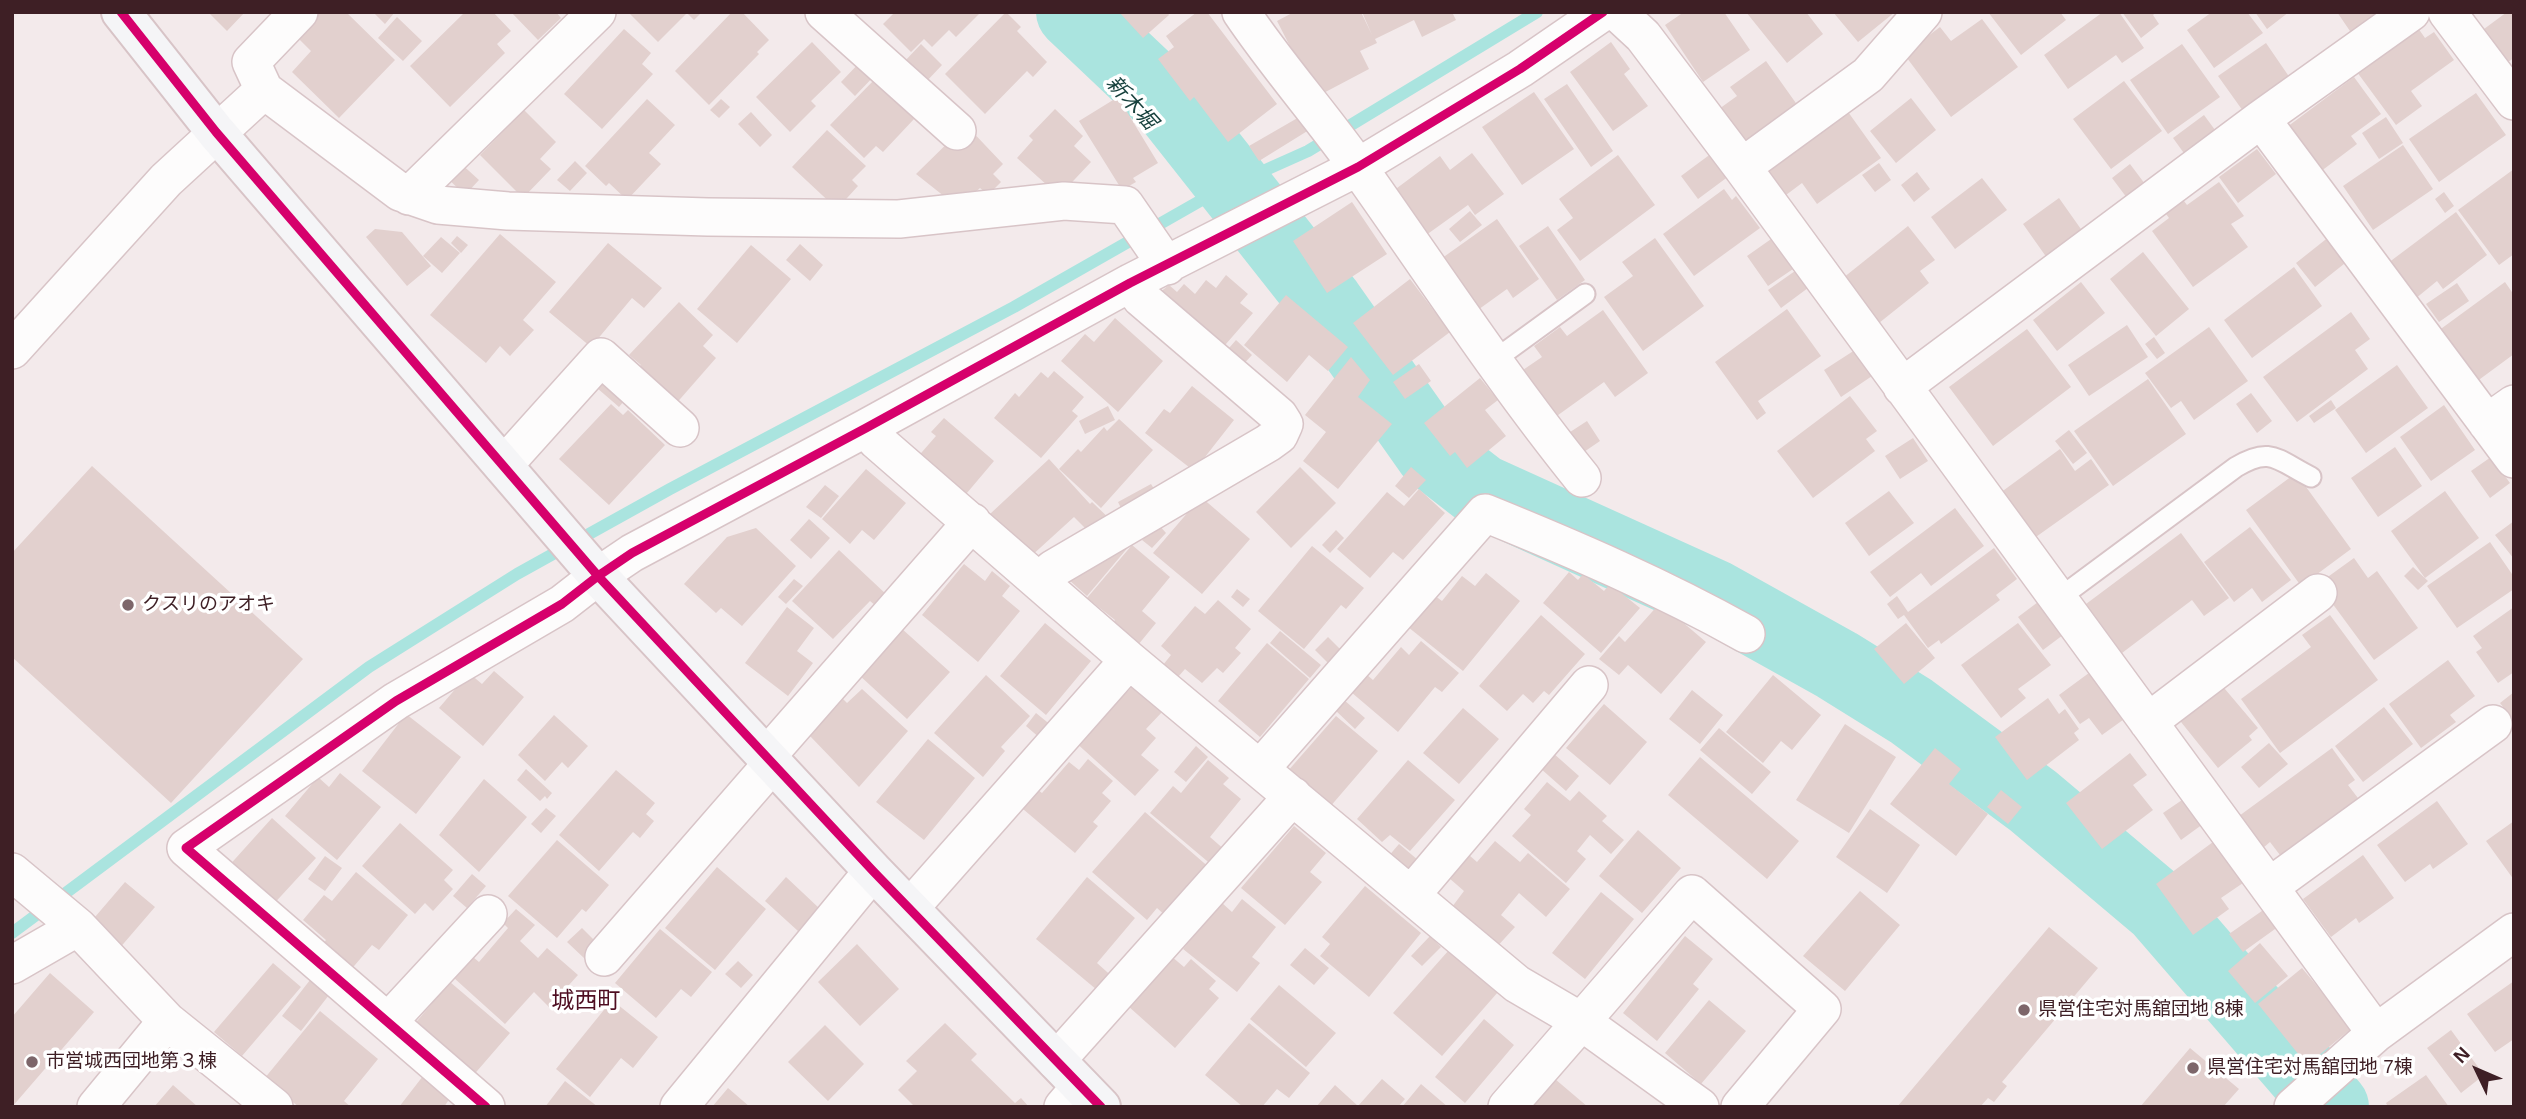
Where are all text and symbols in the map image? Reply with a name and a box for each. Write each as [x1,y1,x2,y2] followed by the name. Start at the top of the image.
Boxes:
[1101,71,1161,135] water label: 新木堀
[142,594,275,616] place label: クスリのアオキ
[120,597,136,613] marker: クスリのアオキ
[552,988,620,1016] district label: 城西町
[2038,999,2244,1021] place label: 県営住宅対馬舘団地 8棟
[2016,1002,2032,1018] marker: 県営住宅対馬舘団地 8棟
[2442,1035,2512,1105] north arrow
[2449,1043,2474,1067] text: N
[46,1051,217,1073] place label: 市営城西団地第３棟
[24,1054,40,1070] marker: 市営城西団地第３棟
[2207,1057,2413,1079] place label: 県営住宅対馬舘団地 7棟
[2185,1060,2201,1076] marker: 県営住宅対馬舘団地 7棟

